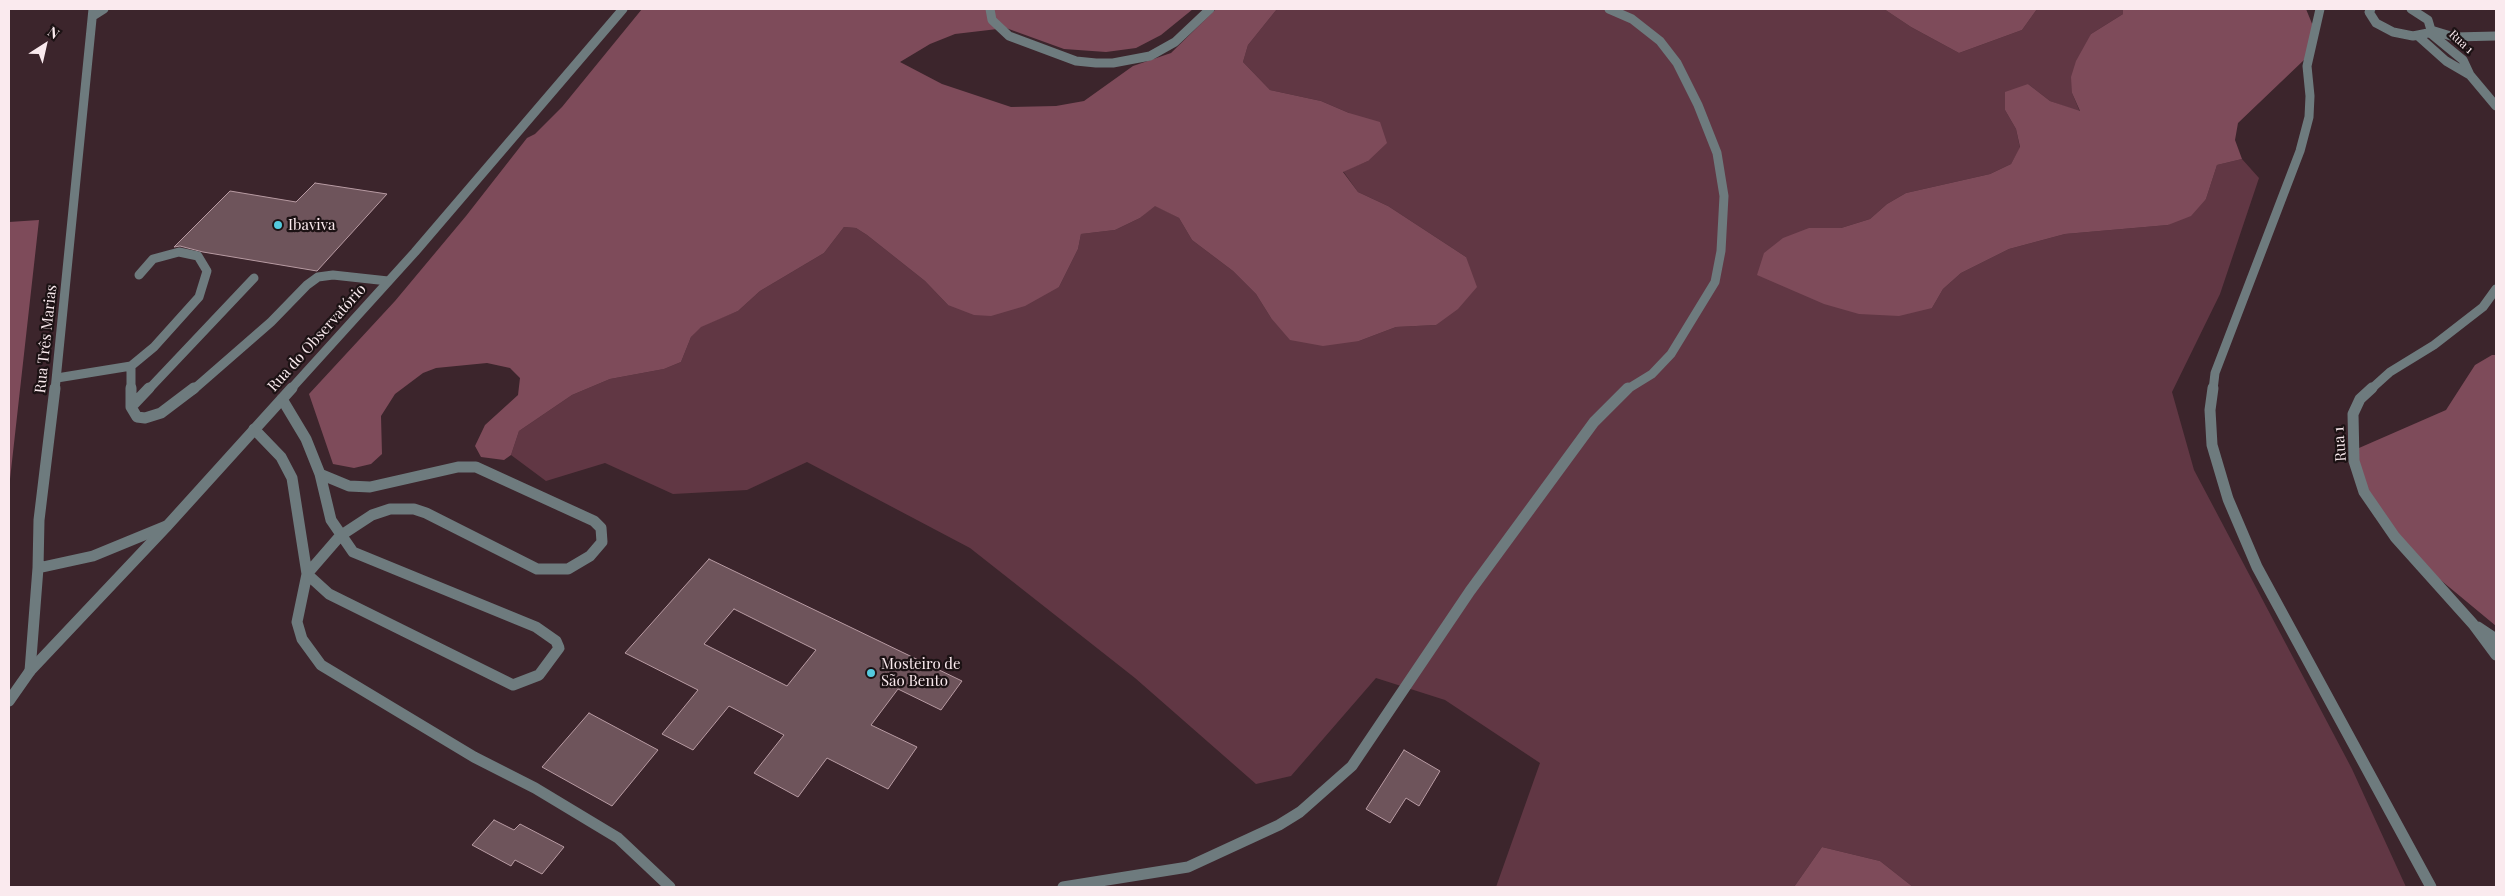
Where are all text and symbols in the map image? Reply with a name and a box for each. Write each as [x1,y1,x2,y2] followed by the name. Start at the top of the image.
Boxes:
[20,20,70,70] north arrow
[44,22,63,43] text: N
[2446,27,2476,57] street label: Rua 1
[288,216,335,234] place label: Ibaviva
[272,219,284,231] marker: Ibaviva
[264,281,370,395] street label: Rua do Observatório
[31,284,61,394] street label: Rua Três Marias
[2330,426,2350,462] street label: Rua 1
[881,655,961,690] place label: Mosteiro de São Bento
[865,667,877,679] marker: Mosteiro de São Bento

